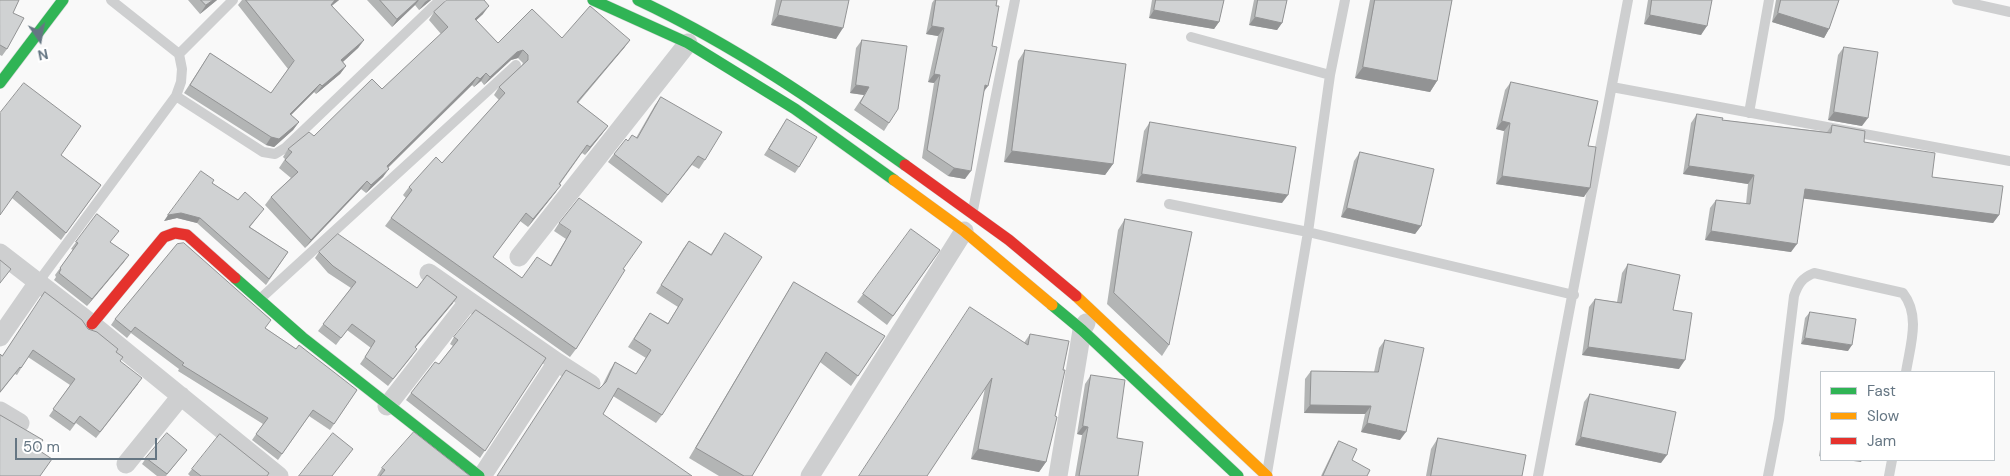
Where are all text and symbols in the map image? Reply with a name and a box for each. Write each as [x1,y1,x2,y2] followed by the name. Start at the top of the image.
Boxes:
[15,15,65,65] north arrow
[36,45,50,65] text: N
[1820,371,1995,461] legend
[1867,381,1896,401] text: Fast
[1867,406,1899,426] text: Slow
[18,428,160,460] scale bar
[1867,431,1896,451] text: Jam
[23,437,60,457] text: 50 m

